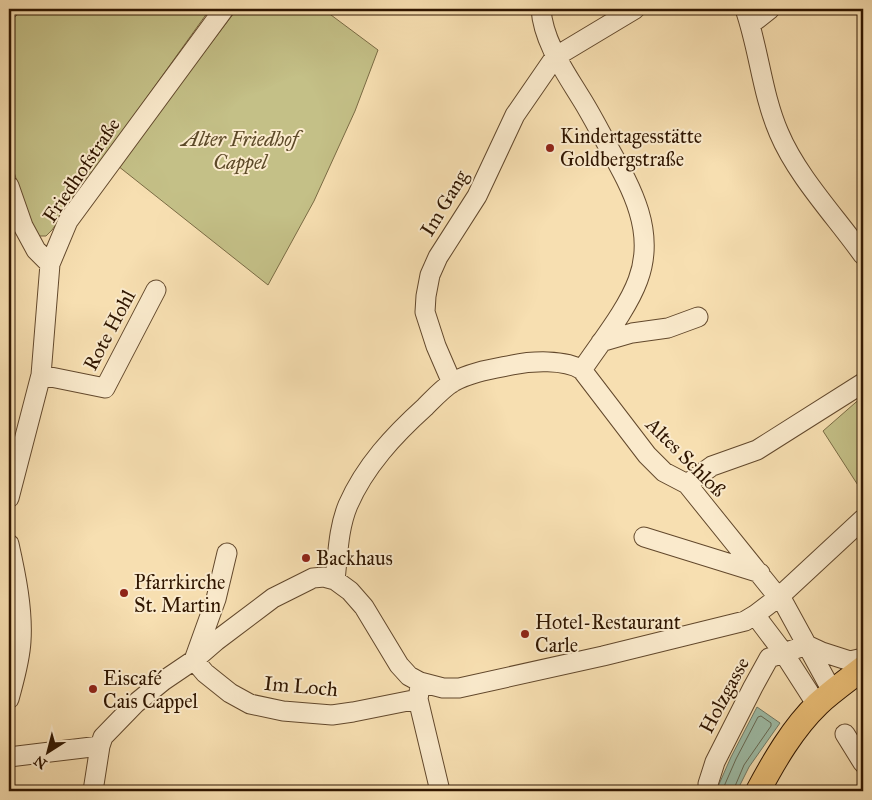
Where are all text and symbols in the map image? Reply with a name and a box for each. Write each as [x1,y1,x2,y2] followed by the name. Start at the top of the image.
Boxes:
[37,113,125,227] street label: Friedhofstraße
[560,124,702,172] place label: Kindertagesstätte Goldbergstraße
[180,127,304,175] park label: Alter Friedhof Cappel
[544,142,556,154] marker: Kindertagesstätte Goldbergstraße
[415,165,474,241] street label: Im Gang
[78,285,140,374] street label: Rote Hohl
[640,411,731,502] street label: Altes Schloß
[316,546,393,570] place label: Backhaus
[300,552,312,564] marker: Backhaus
[134,570,225,617] place label: Pfarrkirche St. Martin
[118,587,130,599] marker: Pfarrkirche St. Martin
[535,610,681,657] place label: Hotel-Restaurant Carle
[519,628,531,640] marker: Hotel-Restaurant Carle
[694,653,755,738] street label: Holzgasse
[103,666,199,713] place label: Eiscafé Cais Cappel
[263,671,339,701] street label: Im Loch
[87,683,99,695] marker: Eiscafé Cais Cappel
[22,728,72,778] north arrow
[31,752,50,772] text: N

